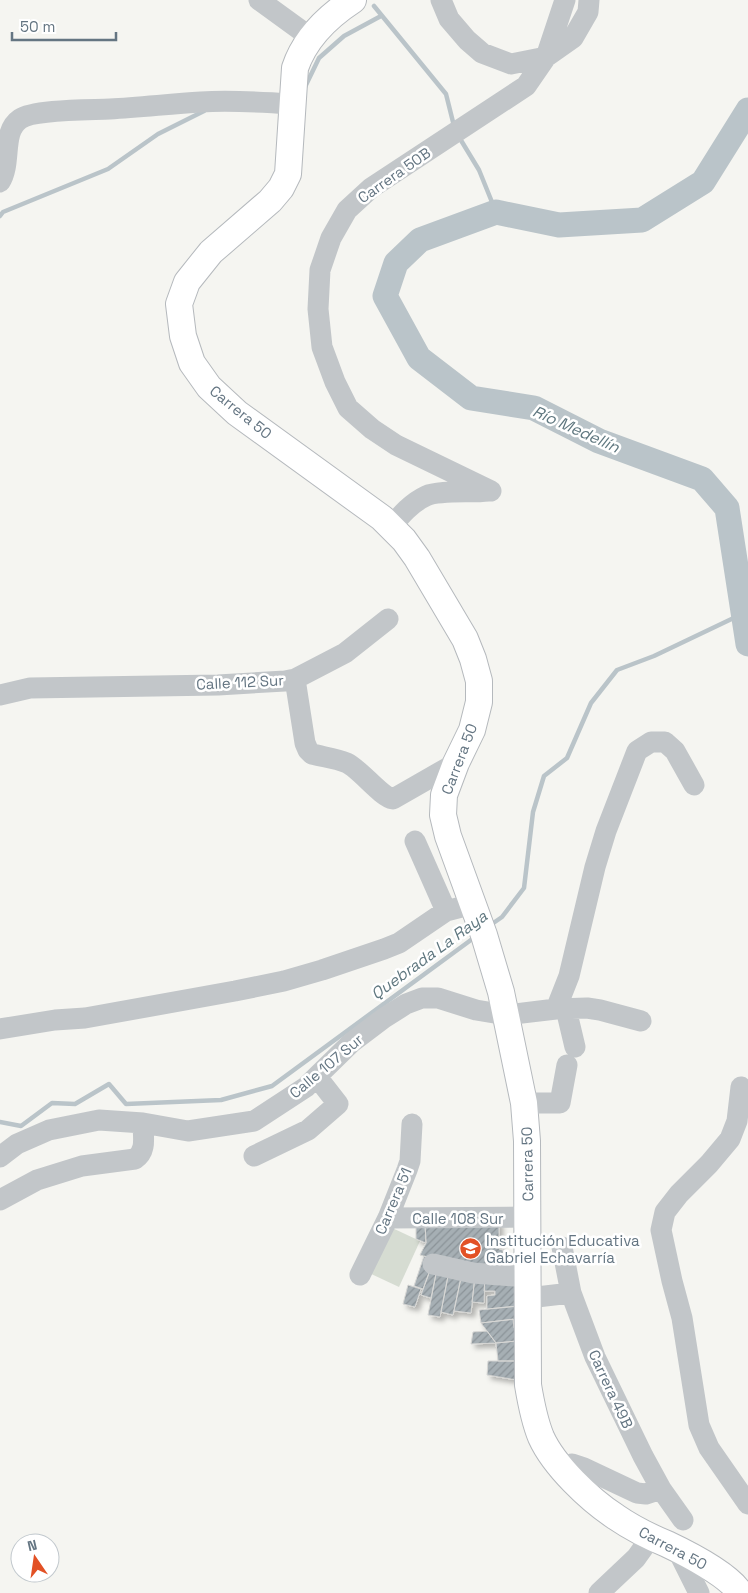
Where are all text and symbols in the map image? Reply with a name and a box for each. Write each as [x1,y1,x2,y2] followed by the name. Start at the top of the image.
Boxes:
[12,10,116,42] scale bar
[20,17,55,36] text: 50 m
[354,143,434,207] street label: Carrera 50B
[206,381,276,443] street label: Carrera 50
[529,401,624,458] water label: Río Medellín
[196,670,285,694] street label: Calle 112 Sur
[437,721,481,797] street label: Carrera 50
[367,905,492,1004] water label: Quebrada La Raya
[285,1029,367,1102] street label: Calle 107 Sur
[517,1127,537,1201] street label: Carrera 50
[370,1165,416,1237] street label: Carrera 51
[412,1209,504,1228] street label: Calle 108 Sur
[486,1231,640,1267] place label: Institución Educativa Gabriel Echavarría
[458,1237,482,1261] school or university icon: Institución Educativa Gabriel Echavarría
[585,1347,638,1431] street label: Carrera 49B
[636,1522,710,1574] street label: Carrera 50
[10,1533,60,1583] north arrow
[25,1536,39,1555] text: N

